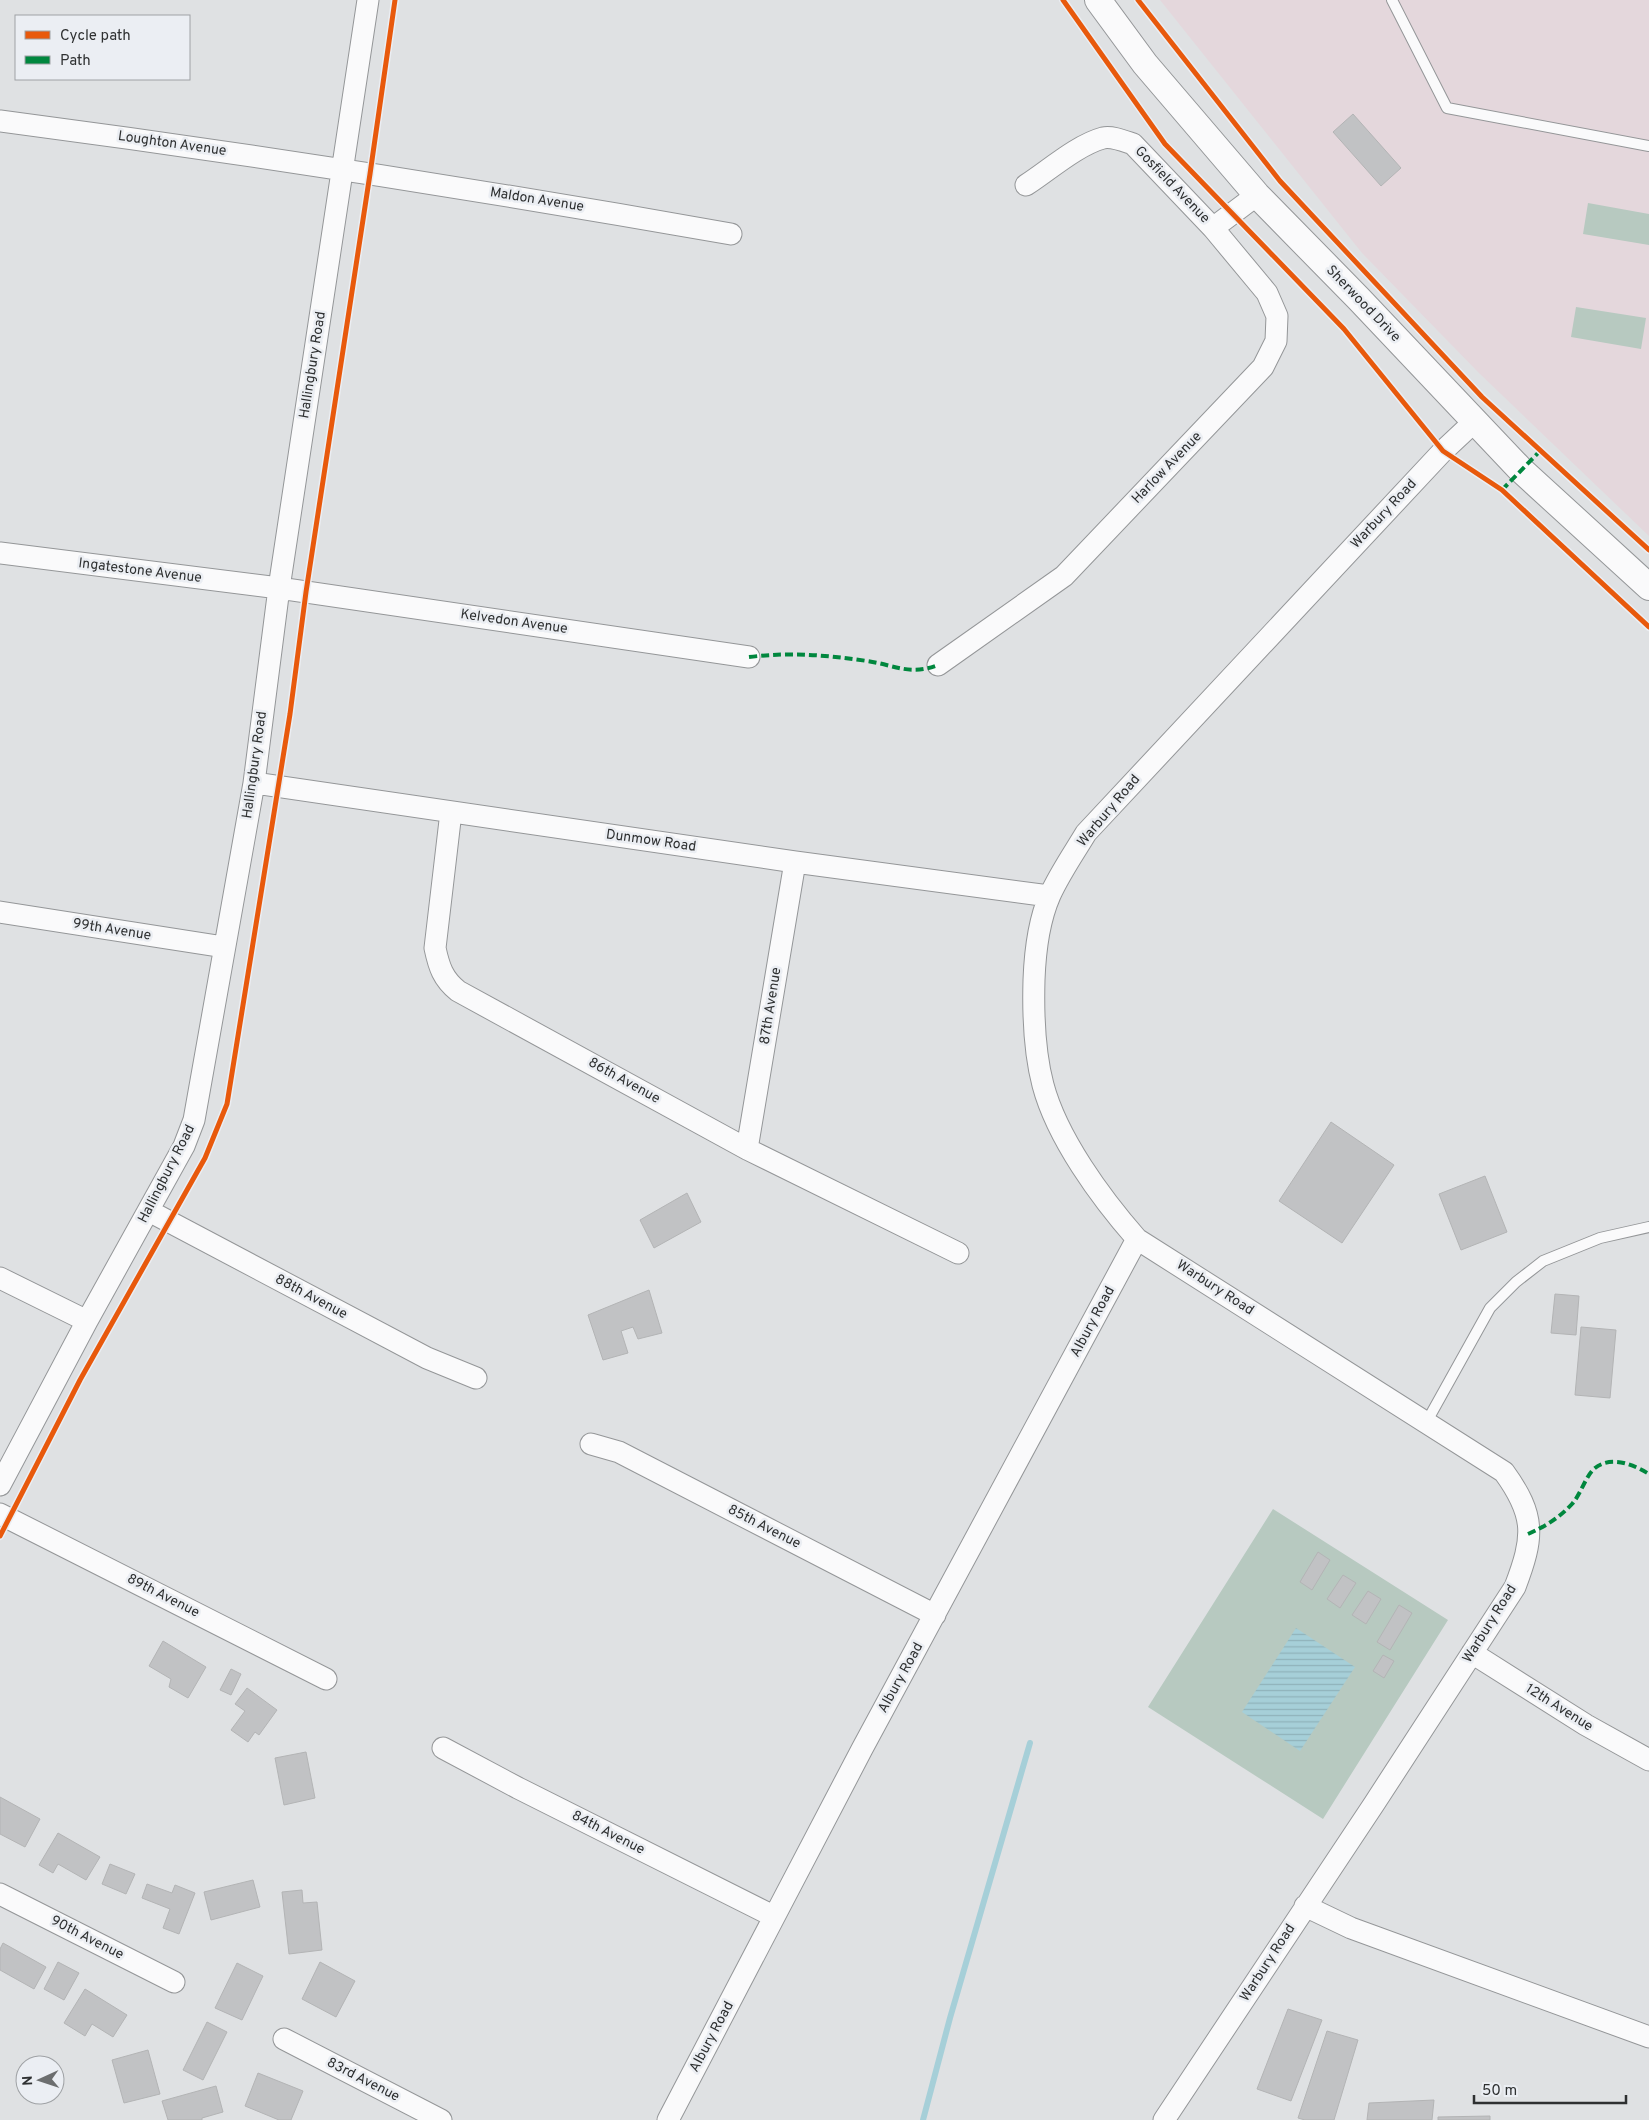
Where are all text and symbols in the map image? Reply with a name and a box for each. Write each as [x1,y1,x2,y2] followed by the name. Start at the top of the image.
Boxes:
[15,15,190,80] legend
[60,27,131,46] text: Cycle path
[60,52,91,71] text: Path
[117,128,227,160] street label: Loughton Avenue
[1131,143,1213,227] street label: Gosfield Avenue
[489,184,585,216] street label: Maldon Avenue
[1322,262,1404,346] street label: Sherwood Drive
[296,310,330,420] street label: Hallingbury Road
[1129,429,1205,507] street label: Harlow Avenue
[1347,476,1421,552] street label: Warbury Road
[77,555,203,587] street label: Ingatestone Avenue
[459,606,569,638] street label: Kelvedon Avenue
[239,710,271,820] street label: Hallingbury Road
[1074,772,1144,850] street label: Warbury Road
[605,826,697,856] street label: Dunmow Road
[72,915,152,945] street label: 99th Avenue
[757,966,785,1046] street label: 87th Avenue
[585,1054,663,1108] street label: 86th Avenue
[135,1122,199,1226] street label: Hallingbury Road
[1173,1257,1257,1319] street label: Warbury Road
[272,1271,350,1323] street label: 88th Avenue
[1067,1284,1119,1360] street label: Albury Road
[725,1501,803,1553] street label: 85th Avenue
[124,1570,202,1622] street label: 89th Avenue
[1459,1582,1521,1666] street label: Warbury Road
[875,1640,927,1716] street label: Albury Road
[1522,1681,1596,1735] street label: 12th Avenue
[569,1807,647,1859] street label: 84th Avenue
[48,1912,126,1964] street label: 90th Avenue
[1237,1921,1299,2005] street label: Warbury Road
[686,1999,738,2075] street label: Albury Road
[324,2054,402,2106] street label: 83rd Avenue
[15,2055,65,2105] north arrow
[1474,2072,1626,2104] scale bar
[20,2075,37,2086] text: N
[1482,2082,1517,2101] text: 50 m

